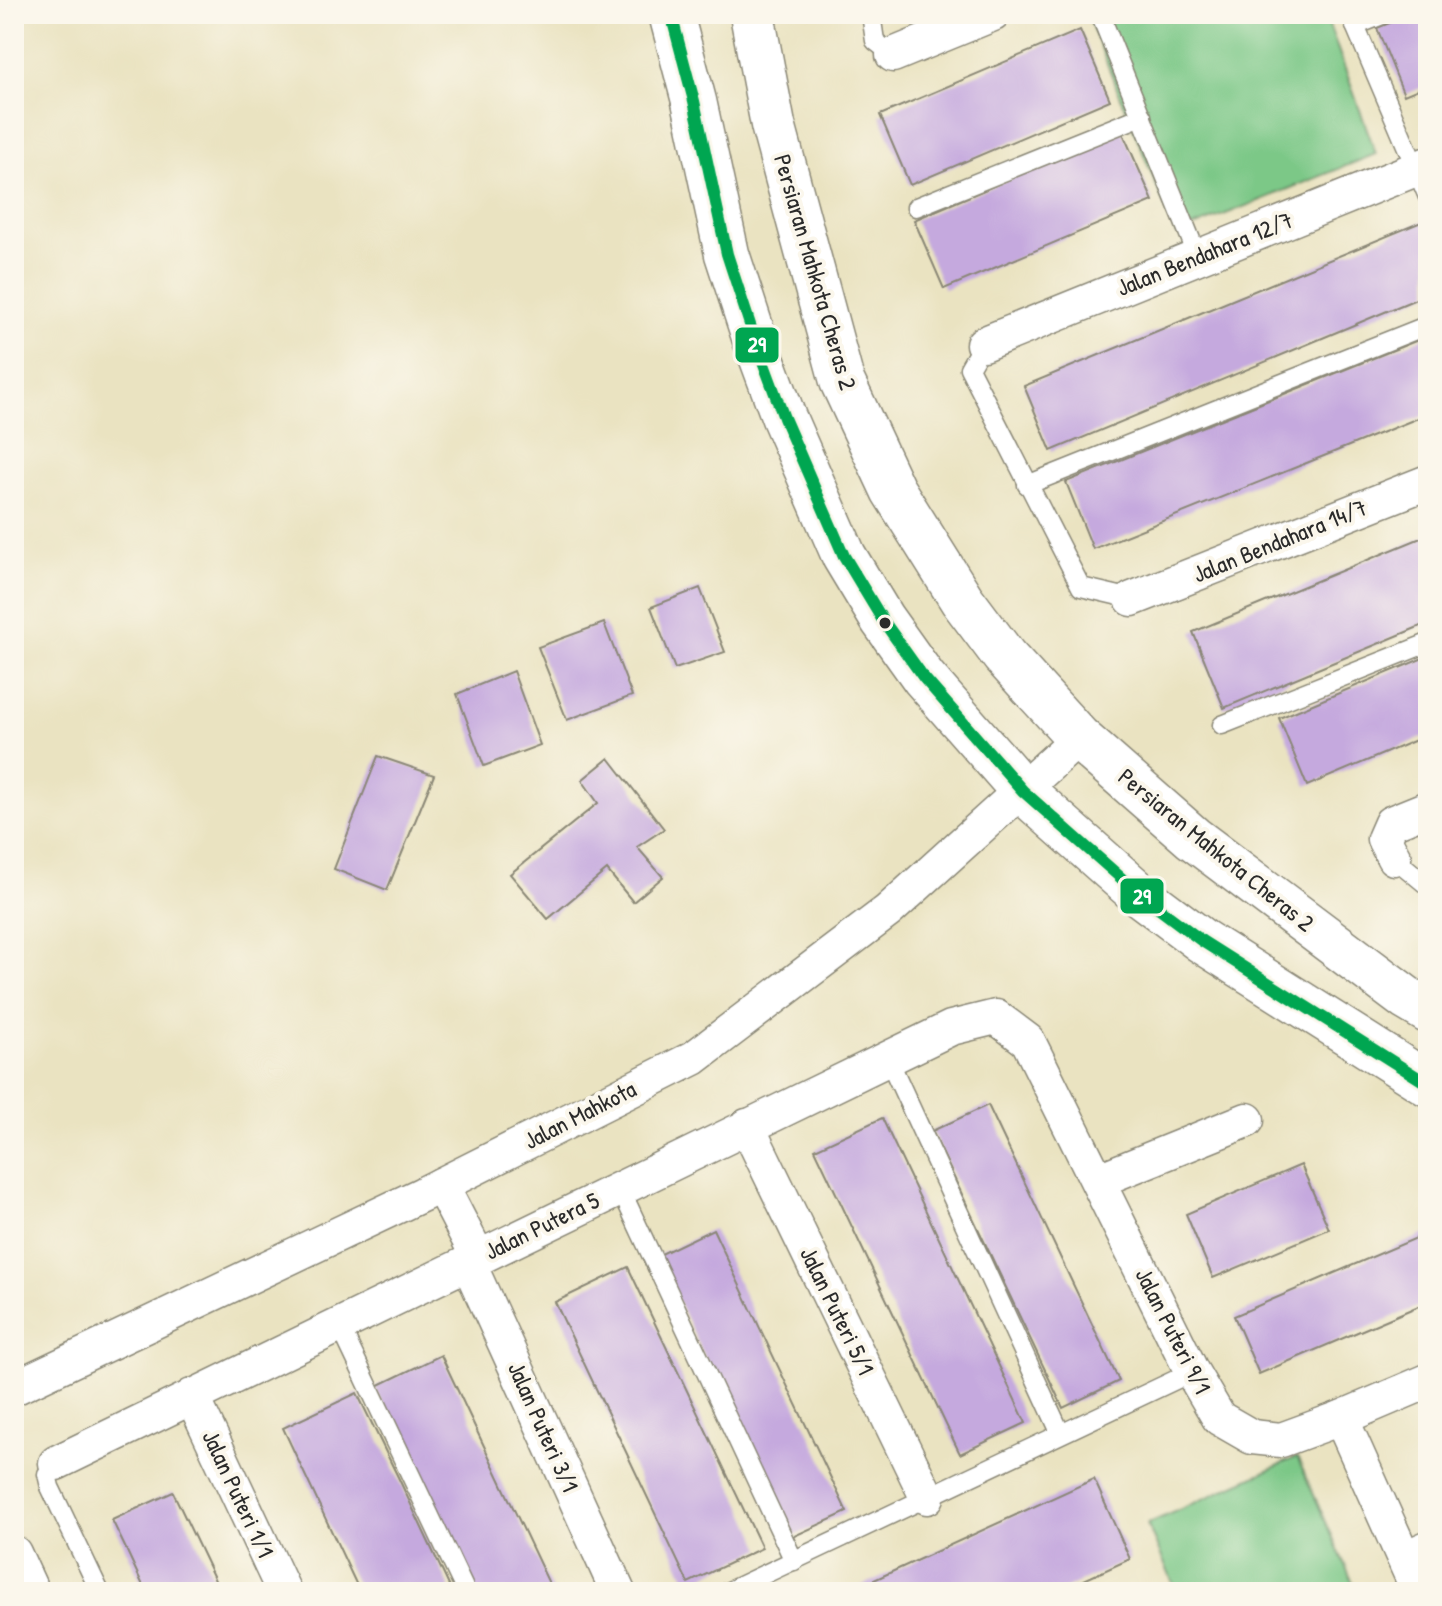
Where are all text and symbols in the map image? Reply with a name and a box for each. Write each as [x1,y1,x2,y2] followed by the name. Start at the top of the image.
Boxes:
[767,150,865,393] street label: Persiaran Mahkota Cheras 2
[1112,203,1298,303] street label: Jalan Bendahara 12/7
[734,326,780,364] line badge: 29
[748,329,766,359] text: 29
[1188,491,1371,590] street label: Jalan Bendahara 14/7
[877,615,893,631] unlabelled marker
[1112,760,1321,938] street label: Persiaran Mahkota Cheras 2
[1119,877,1165,915] line badge: 29
[1133,881,1151,911] text: 29
[518,1072,641,1156] street label: Jalan Mahkota
[479,1184,604,1267] street label: Jalan Putera 5
[793,1241,883,1380] street label: Jalan Puteri 5/1
[1128,1262,1219,1399] street label: Jalan Puteri 9/1
[501,1357,587,1497] street label: Jalan Puteri 3/1
[195,1425,282,1562] street label: Jalan Puteri 1/1

